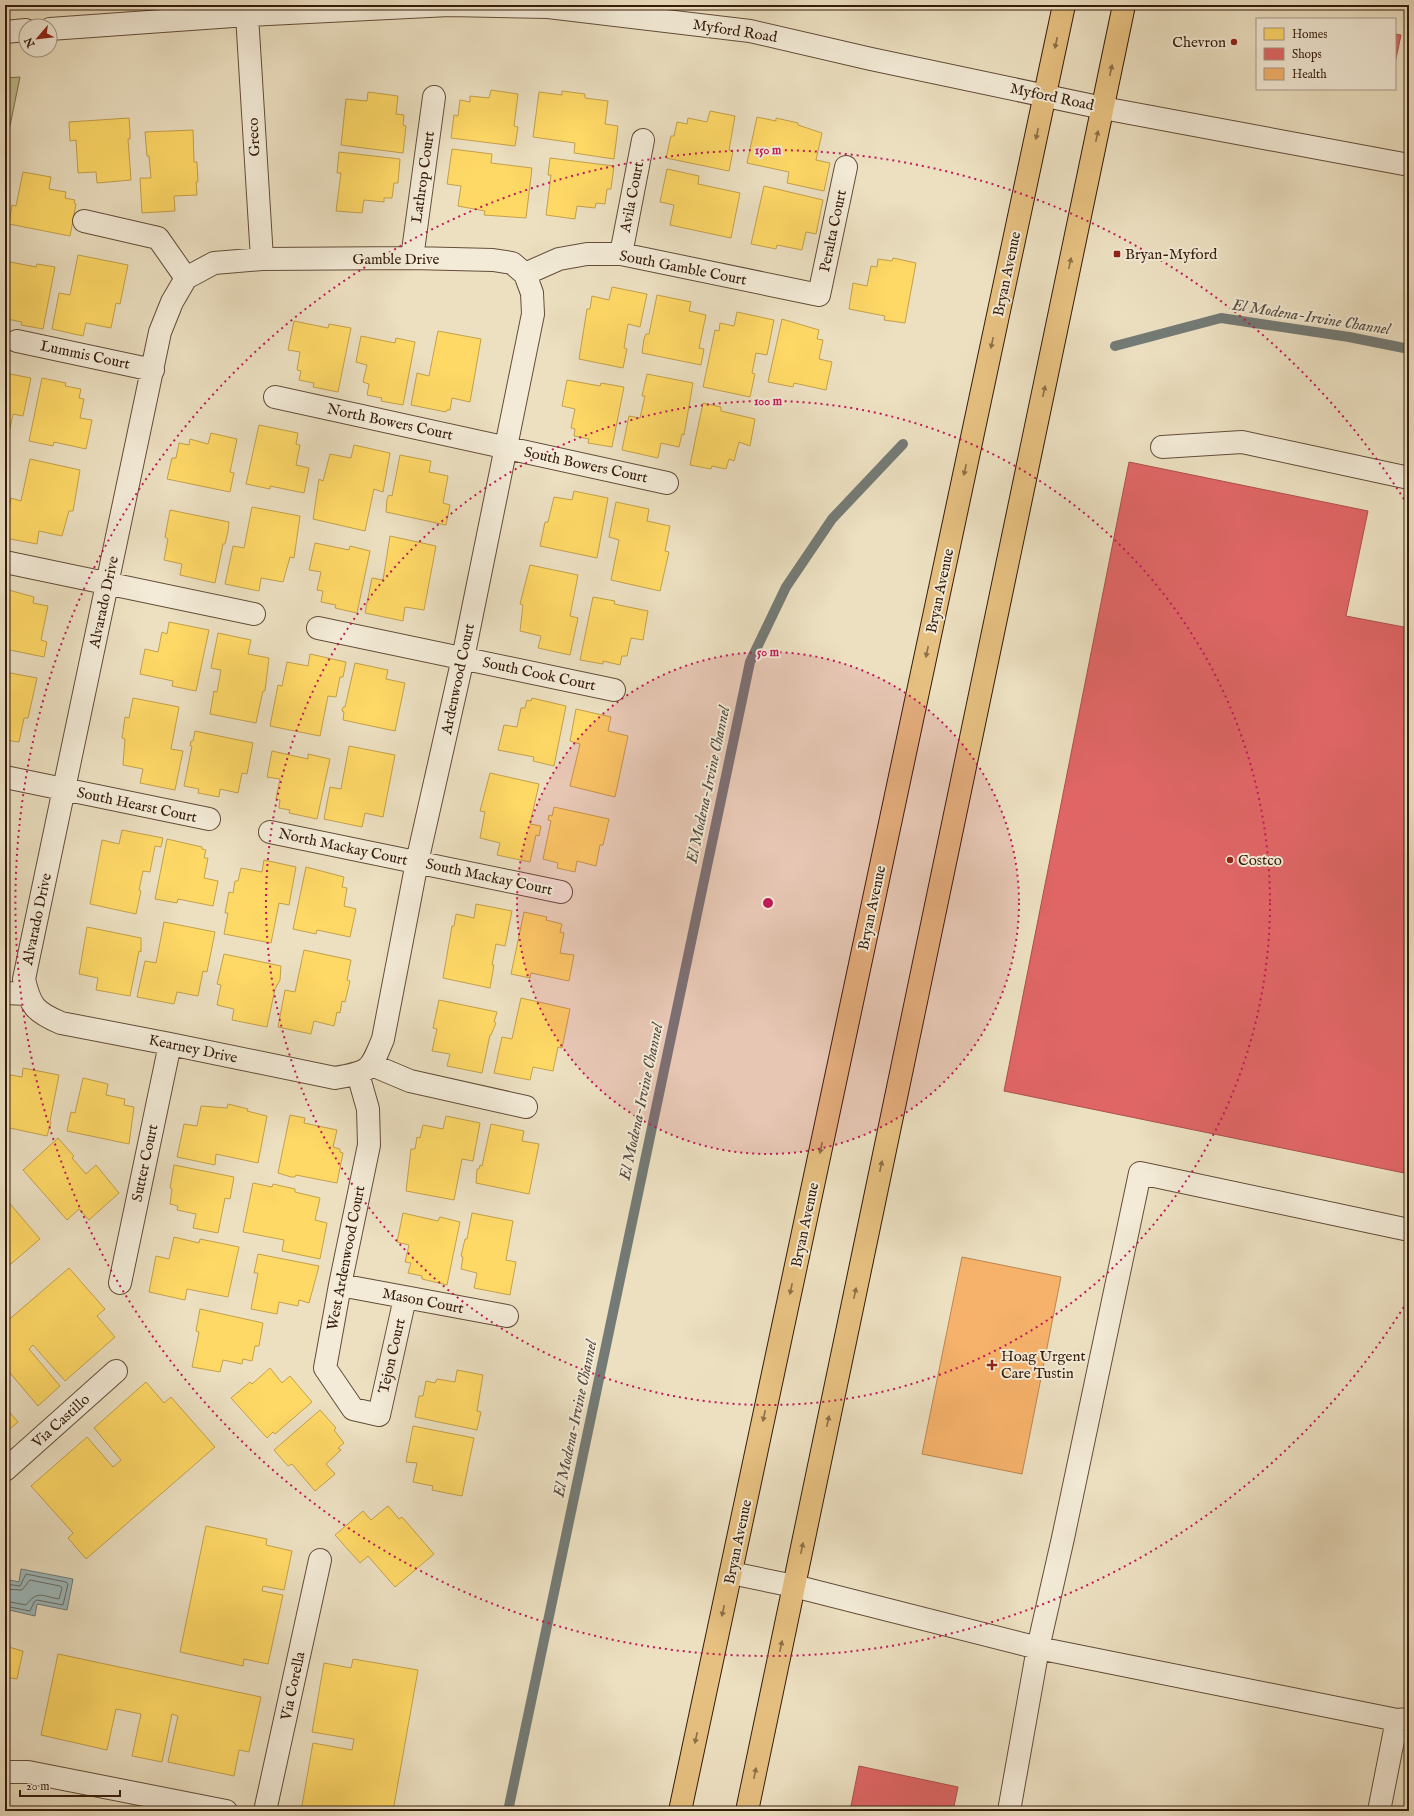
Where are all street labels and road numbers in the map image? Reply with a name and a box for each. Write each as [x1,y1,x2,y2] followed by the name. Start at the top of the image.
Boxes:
[691,15,780,47] street label: Myford Road
[1008,79,1097,115] street label: Myford Road
[243,117,265,157] street label: Greco
[407,130,439,224] street label: Lathrop Court
[616,160,648,235] street label: Avila Court
[815,188,851,274] street label: Peralta Court
[989,230,1025,318] street label: Bryan Avenue
[618,246,748,290] street label: South Gamble Court
[352,250,440,269] street label: Gamble Drive
[38,336,132,374] street label: Lummis Court
[325,399,455,445] street label: North Bowers Court
[523,443,649,487] street label: South Bowers Court
[922,547,958,635] street label: Bryan Avenue
[85,554,123,651] street label: Alvarado Drive
[437,622,479,737] street label: Ardenwood Court
[481,653,597,695] street label: South Cook Court
[75,783,199,827] street label: South Hearst Court
[277,824,409,870] street label: North Mackay Court
[424,854,554,900] street label: South Mackay Court
[854,864,890,952] street label: Bryan Avenue
[18,871,56,968] street label: Alvarado Drive
[147,1030,239,1068] street label: Kearney Drive
[128,1123,162,1203] street label: Sutter Court
[787,1181,823,1269] street label: Bryan Avenue
[323,1184,369,1332] street label: West Ardenwood Court
[381,1284,465,1318] street label: Mason Court
[374,1317,410,1395] street label: Tejon Court
[27,1390,94,1453] street label: Via Castillo
[720,1498,756,1586] street label: Bryan Avenue
[276,1650,310,1723] street label: Via Corella

